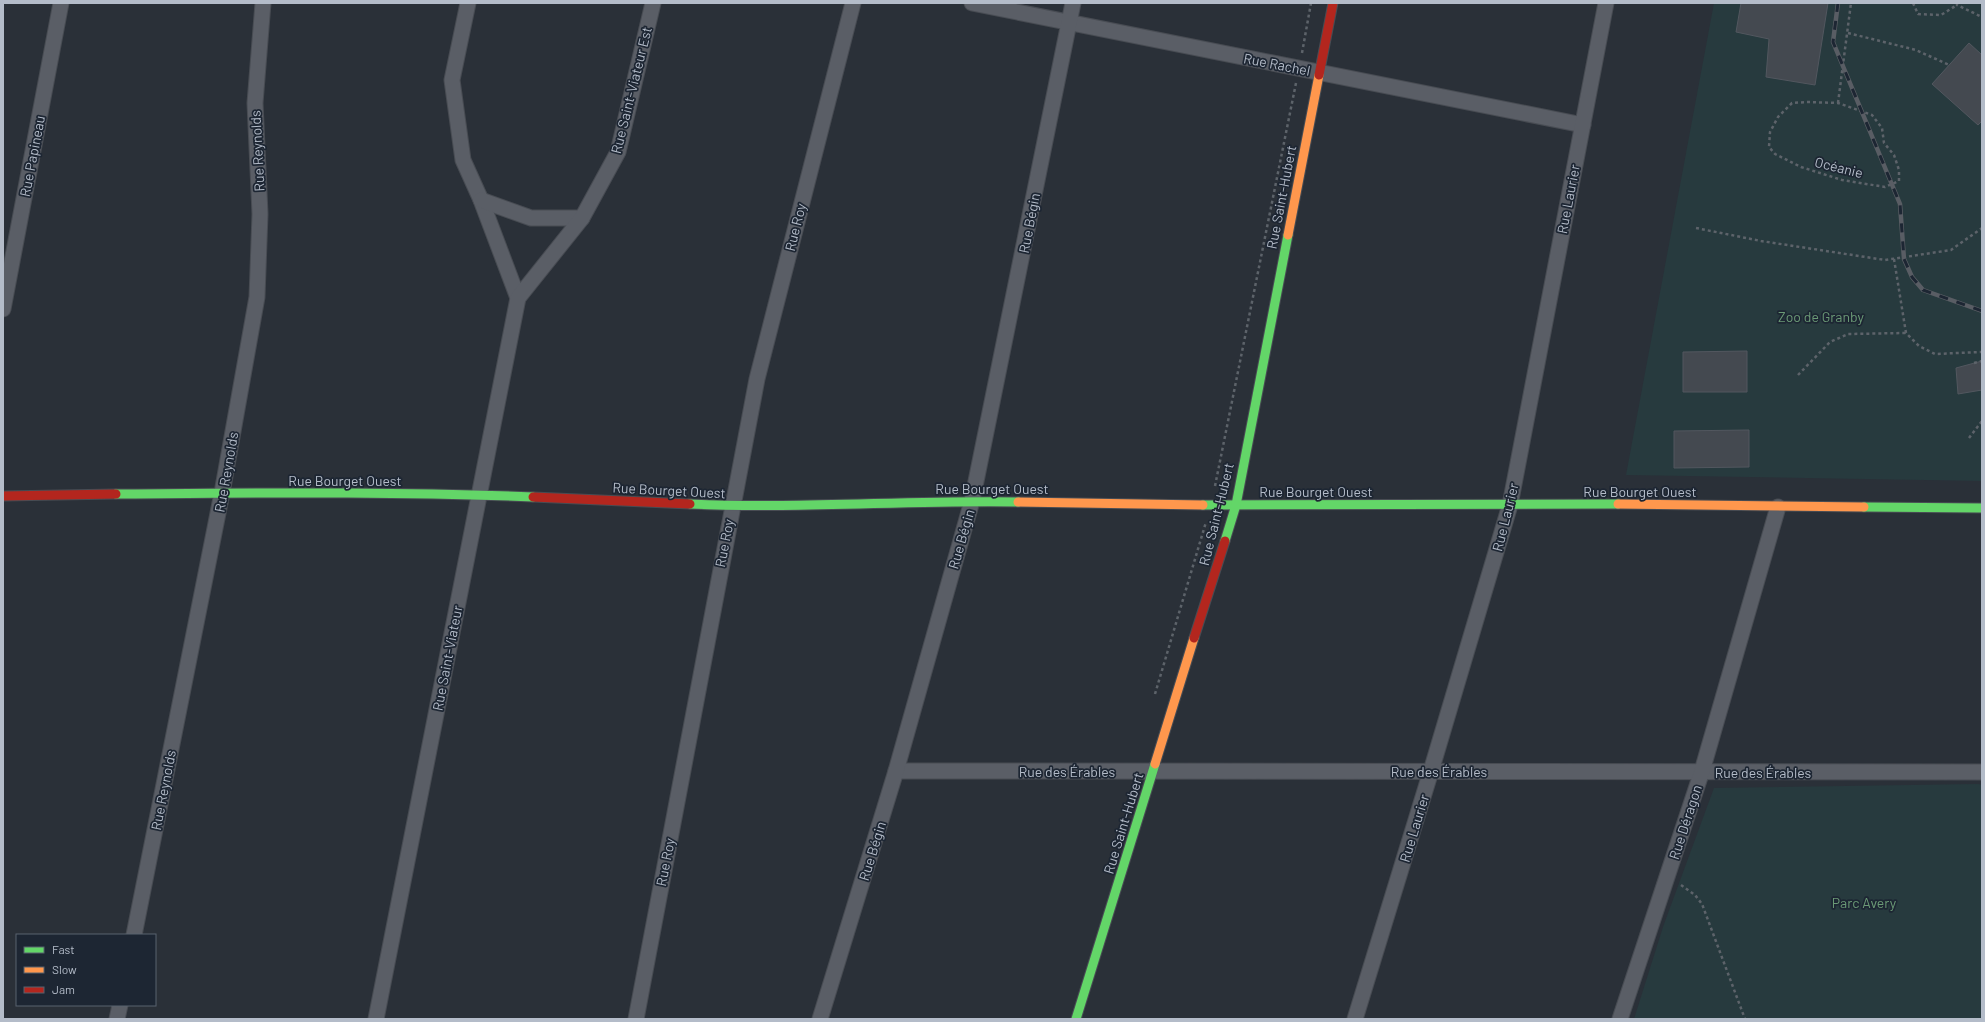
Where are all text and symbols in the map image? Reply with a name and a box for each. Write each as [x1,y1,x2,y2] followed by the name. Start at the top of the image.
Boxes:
[607,25,655,155] street label: Rue Saint-Viateur Est
[1242,49,1312,79] street label: Rue Rachel
[246,110,268,192] street label: Rue Reynolds
[16,114,48,198] street label: Rue Papineau
[1263,144,1299,250] street label: Rue Saint-Hubert
[1813,153,1865,181] street label: Océanie
[1553,163,1583,235] street label: Rue Laurier
[1015,191,1043,255] street label: Rue Bégin
[781,201,809,253] street label: Rue Roy
[1778,308,1865,325] park label: Zoo de Granby
[211,430,241,513] street label: Rue Reynolds
[1195,461,1237,567] street label: Rue Saint-Hubert
[288,472,402,489] street label: Rue Bourget Ouest
[612,479,726,501] street label: Rue Bourget Ouest
[935,480,1049,497] street label: Rue Bourget Ouest
[1488,481,1522,553] street label: Rue Laurier
[1259,483,1373,500] street label: Rue Bourget Ouest
[1583,483,1697,500] street label: Rue Bourget Ouest
[944,507,978,571] street label: Rue Bégin
[711,517,737,569] street label: Rue Roy
[428,604,466,712] street label: Rue Saint-Viateur
[147,748,179,832] street label: Rue Reynolds
[1019,763,1115,780] street label: Rue des Érables
[1391,763,1487,780] street label: Rue des Érables
[1715,764,1811,781] street label: Rue des Érables
[1099,770,1147,876] street label: Rue Saint-Hubert
[1665,783,1705,861] street label: Rue Déragon
[1396,792,1432,864] street label: Rue Laurier
[855,819,889,883] street label: Rue Bégin
[652,836,678,888] street label: Rue Roy
[1832,894,1897,911] park label: Parc Avery
[16,934,156,1006] legend
[52,942,75,956] text: Fast
[52,962,77,976] text: Slow
[52,982,75,996] text: Jam

